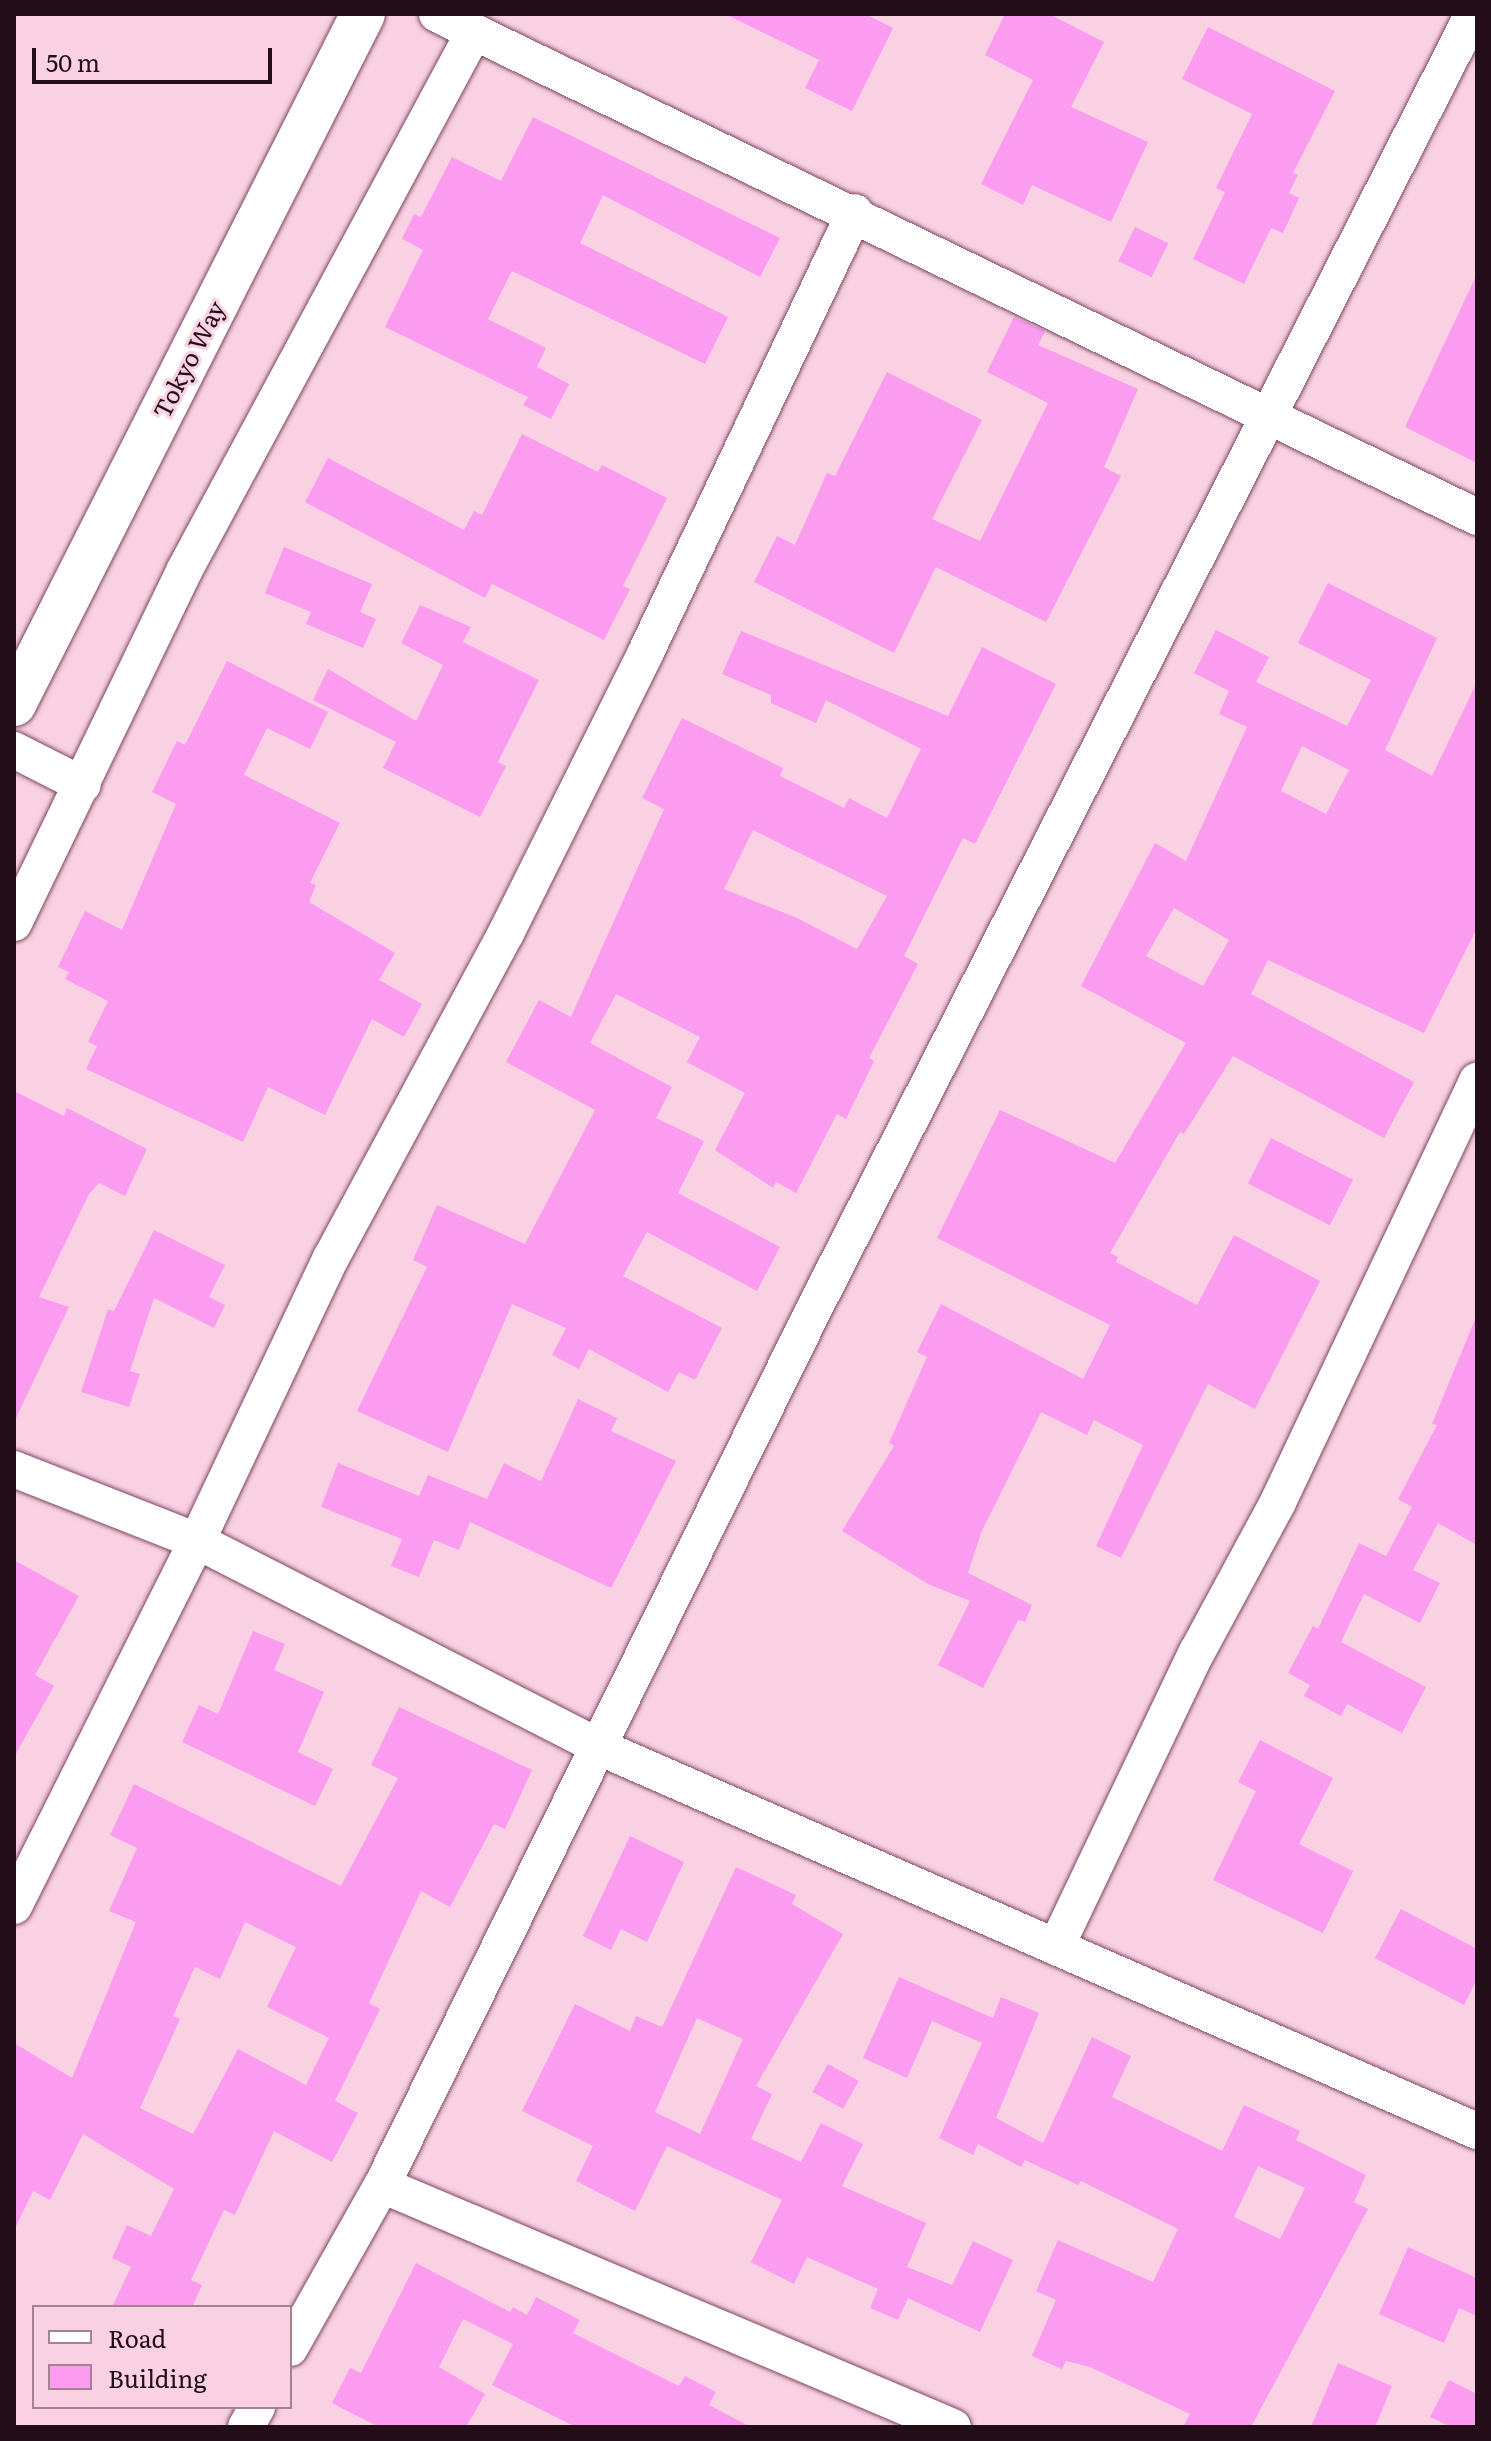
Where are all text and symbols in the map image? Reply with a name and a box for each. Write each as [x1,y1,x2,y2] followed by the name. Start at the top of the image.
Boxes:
[36,32,276,82] scale bar
[46,44,100,79] text: 50 m
[146,296,230,422] street label: Tokyo Way
[32,2305,292,2409] legend
[108,2320,166,2355] text: Road
[108,2360,207,2395] text: Building

